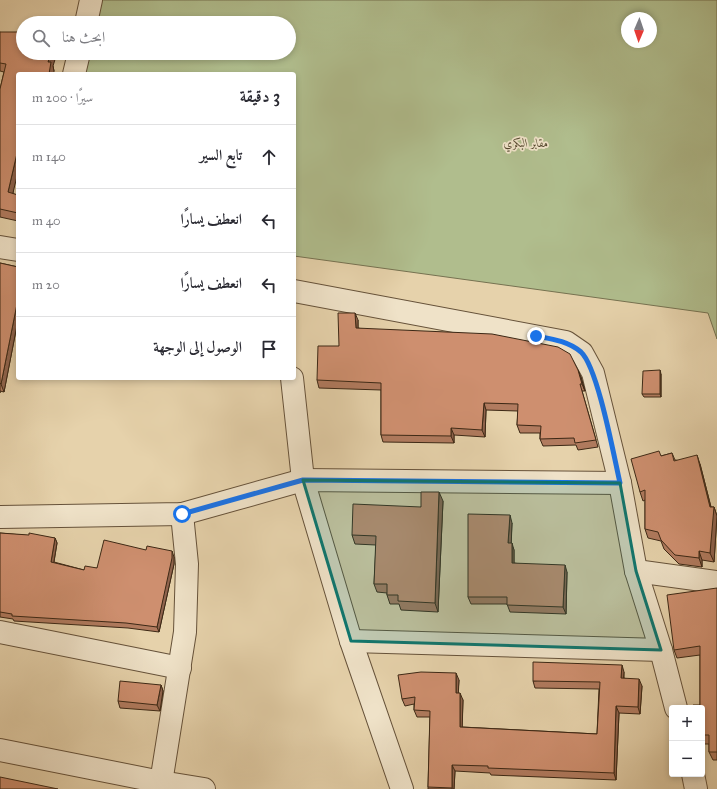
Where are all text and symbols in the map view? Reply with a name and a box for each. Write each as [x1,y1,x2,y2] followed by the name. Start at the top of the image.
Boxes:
[621,12,657,48] north arrow
[16,16,296,60] search box
[30,27,52,49] icon: search
[62,28,105,46] text: ابحث هنا
[240,86,280,107] text: 3 دقيقة
[32,90,93,106] text: سيرًا · 200 m
[503,136,549,153] park label: مقابر البكري
[200,146,242,164] text: تابع السير
[258,146,280,168] icon: ahead
[32,149,66,165] text: 140 m
[180,210,242,228] text: انعطف يسارًا
[258,210,280,232] icon: left
[32,213,61,229] text: 40 m
[180,274,242,292] text: انعطف يسارًا
[258,274,280,296] icon: left
[32,277,60,293] text: 20 m
[527,327,545,345] route end
[153,338,242,356] text: الوصول إلى الوجهة
[258,338,280,360] icon: arrive
[173,505,191,523] route start
[669,705,705,777] map controls
[669,705,705,741] button: +
[669,741,705,777] button: −

